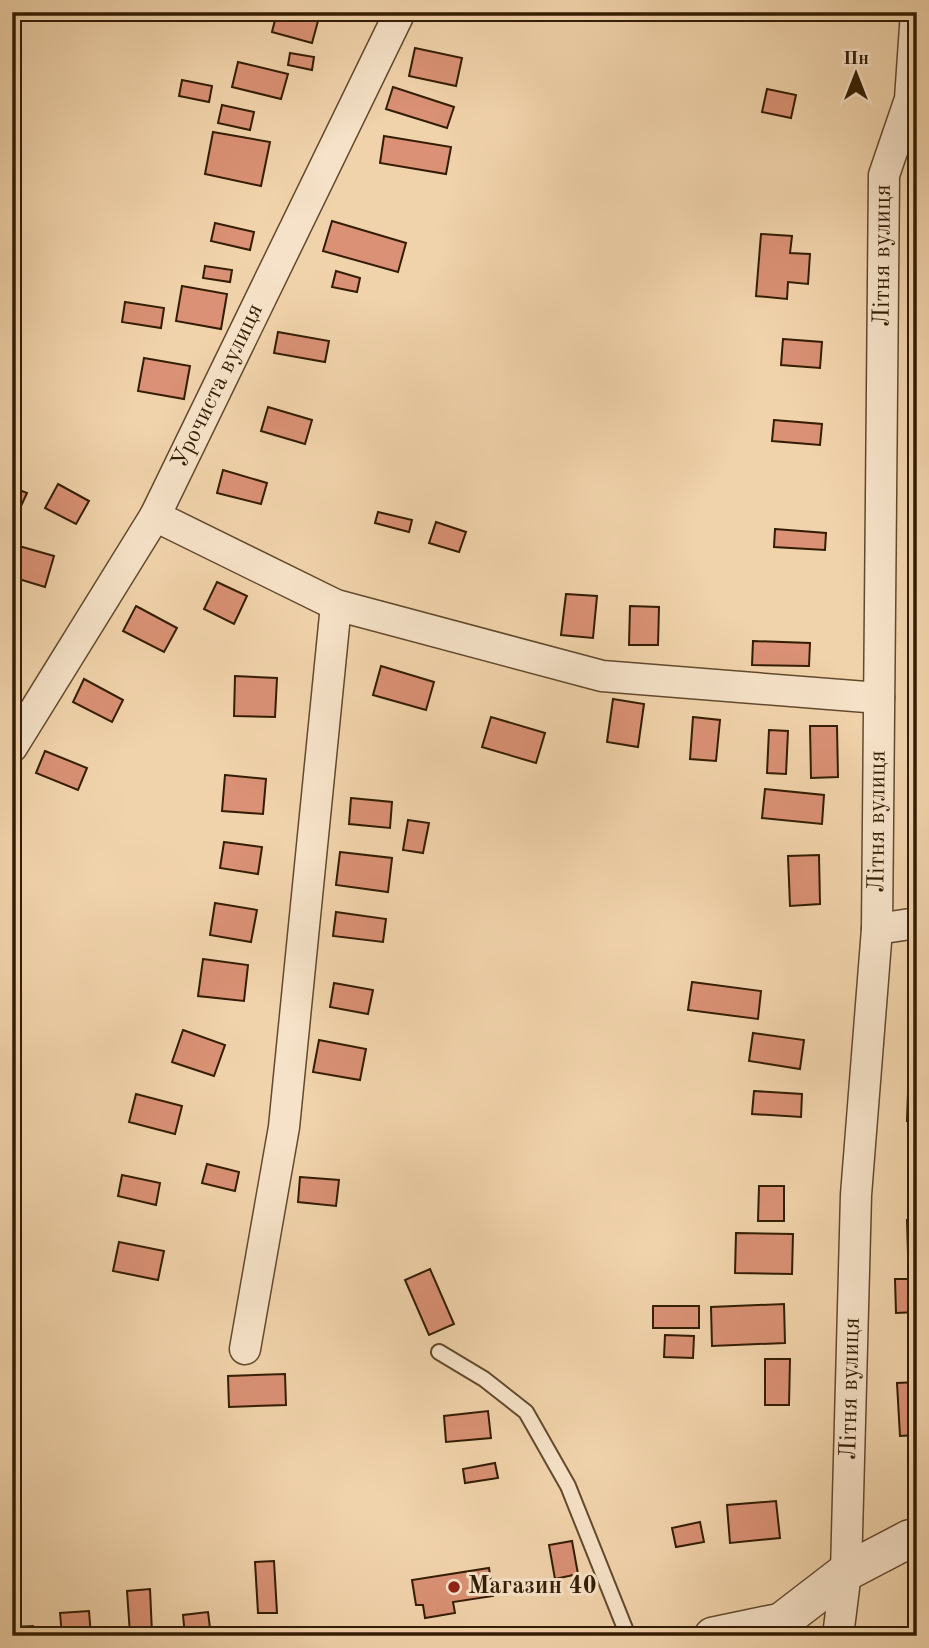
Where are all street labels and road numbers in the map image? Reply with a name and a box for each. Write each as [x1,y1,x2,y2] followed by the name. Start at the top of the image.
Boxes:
[871,184,896,327] street label: Літня вулиця
[168,300,268,472] street label: Урочиста вулиця
[865,750,891,893] street label: Літня вулиця
[837,1317,865,1460] street label: Літня вулиця

